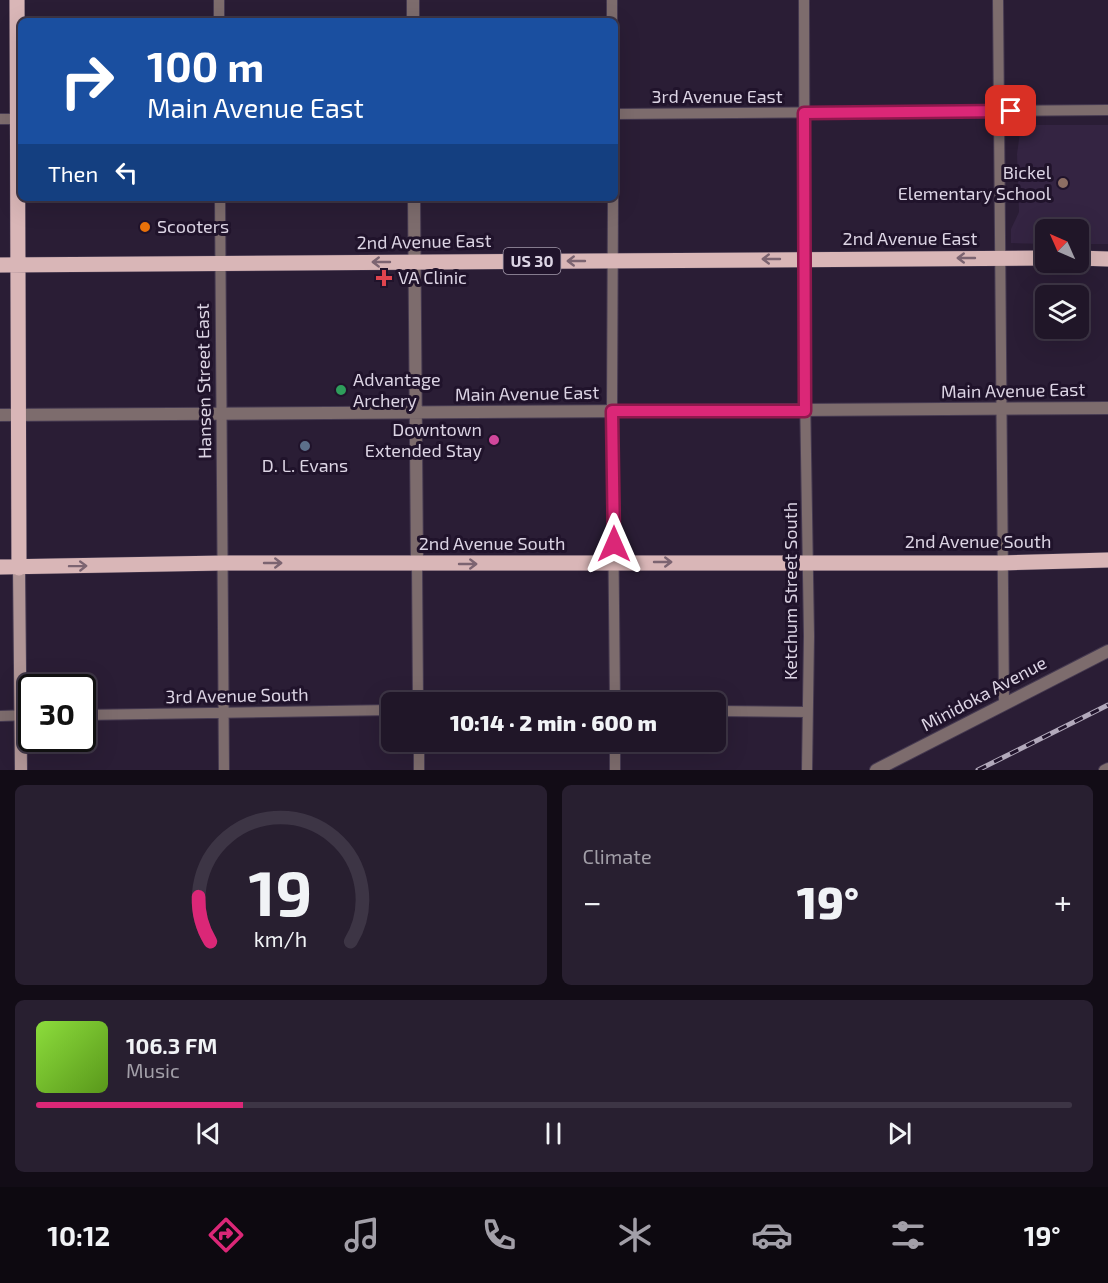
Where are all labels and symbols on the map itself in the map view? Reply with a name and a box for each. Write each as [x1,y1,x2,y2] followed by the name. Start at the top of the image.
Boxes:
[651,85,783,107] street label: 3rd Avenue East
[985,85,1036,136] pin
[898,161,1052,204] place label: Bickel Elementary School
[1056,176,1070,190] marker: Bickel Elementary School
[157,215,229,237] place label: Scooters
[1035,219,1089,273] north arrow
[138,220,152,234] marker: Scooters
[843,227,978,249] street label: 2nd Avenue East
[356,229,492,253] street label: 2nd Avenue East
[504,248,560,274] road number: US 30
[957,252,977,264] one-way arrow
[762,253,782,265] one-way arrow
[567,255,587,267] one-way arrow
[372,256,392,268] one-way arrow
[398,266,467,288] place label: VA Clinic
[375,269,393,287] marker: VA Clinic
[191,303,215,459] street label: Hansen Street East
[353,368,441,411] place label: Advantage Archery
[941,378,1086,402] street label: Main Avenue East
[455,381,600,405] street label: Main Avenue East
[334,383,348,397] marker: Advantage Archery
[365,418,482,461] place label: Downtown Extended Stay
[487,433,501,447] marker: Downtown Extended Stay
[298,439,312,453] marker: D. L. Evans
[262,454,348,476] place label: D. L. Evans
[779,502,801,680] street label: Ketchum Street South
[582,512,646,576] position arrow
[905,530,1051,552] street label: 2nd Avenue South
[419,532,565,554] street label: 2nd Avenue South
[652,556,672,568] one-way arrow
[262,557,282,569] one-way arrow
[457,558,477,569] one-way arrow
[67,560,87,572] one-way arrow
[917,651,1050,735] street label: Minidoka Avenue
[18,674,96,752] speed limit sign: 30
[165,683,309,707] street label: 3rd Avenue South

